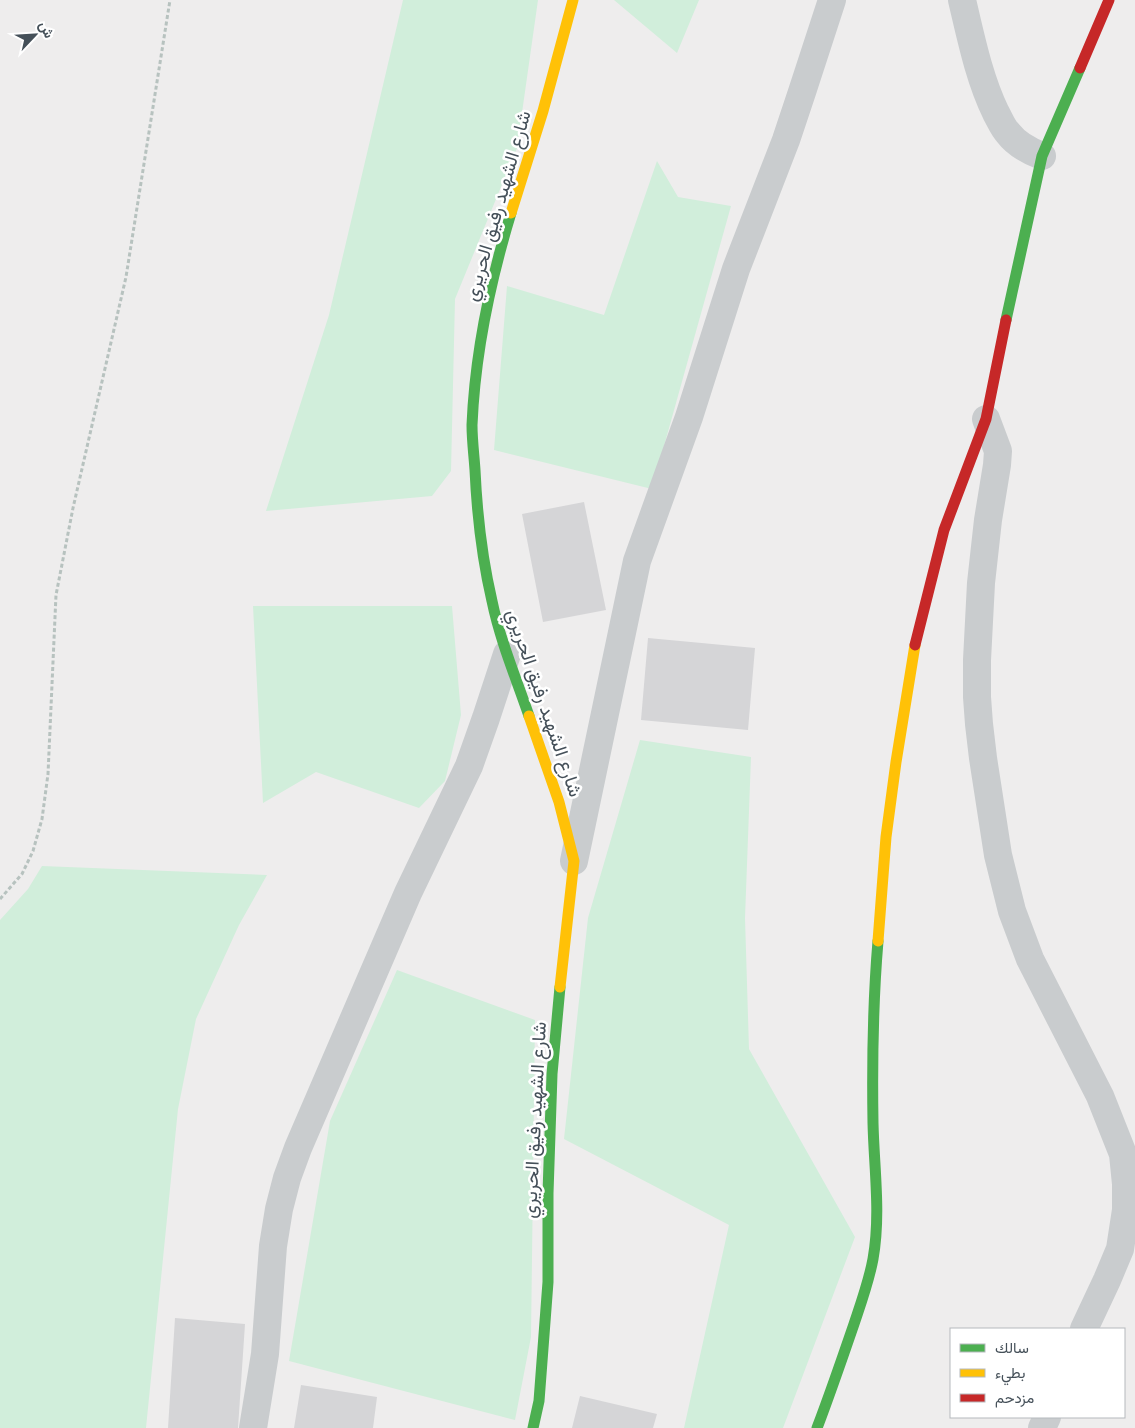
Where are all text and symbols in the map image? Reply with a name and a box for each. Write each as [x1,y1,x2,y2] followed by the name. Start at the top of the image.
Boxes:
[10,10,60,60] north arrow
[35,18,58,41] text: ش
[460,108,540,305] street label: شارع الشهيد رفيق الحريري
[498,606,586,801] street label: شارع الشهيد رفيق الحريري
[519,1021,555,1219] street label: شارع الشهيد رفيق الحريري
[950,1328,1125,1418] legend
[995,1339,1029,1357] text: سالك
[995,1364,1025,1386] text: بطيء
[995,1389,1034,1408] text: مزدحم

